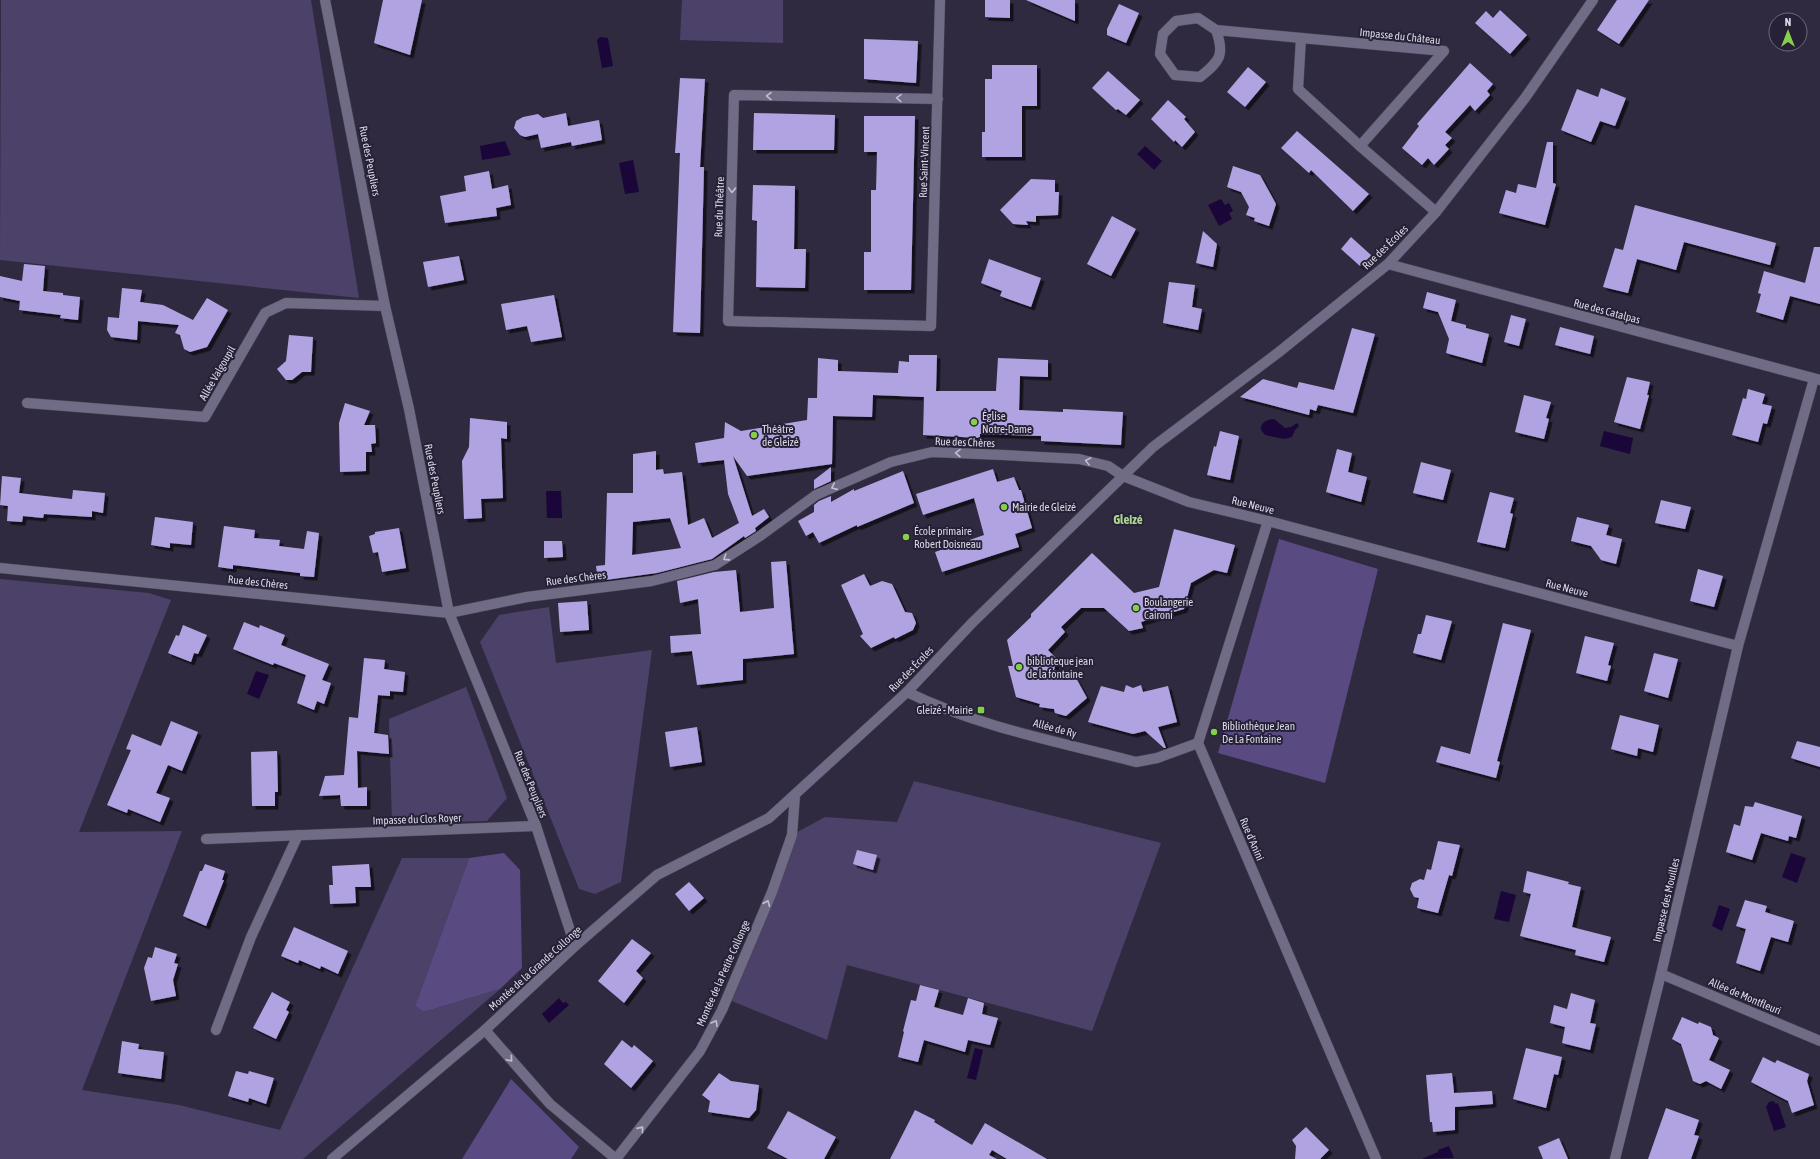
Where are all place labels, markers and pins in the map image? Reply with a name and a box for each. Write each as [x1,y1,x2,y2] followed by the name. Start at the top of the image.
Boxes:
[982,410,1032,435] place label: Église Notre-Dame
[969,417,979,427] marker: Église Notre-Dame
[762,423,799,448] place label: Théâtre de Gleizé
[749,430,759,440] marker: Théâtre de Gleizé
[1012,501,1076,513] place label: Mairie de Gleizé
[999,502,1009,512] marker: Mairie de Gleizé
[914,525,981,550] place label: École primaire Robert Doisneau
[901,532,911,542] marker: École primaire Robert Doisneau
[1144,596,1193,621] place label: Boulangerie Caironi
[1131,603,1141,613] marker: Boulangerie Caironi
[1027,655,1094,680] place label: biblioteque jean de la fontaine
[1014,662,1024,672] marker: biblioteque jean de la fontaine
[916,704,973,716] place label: Gleizé - Mairie
[976,705,986,715] marker: Gleizé - Mairie
[1222,720,1295,745] place label: Bibliothèque Jean De La Fontaine
[1209,727,1219,737] marker: Bibliothèque Jean De La Fontaine

